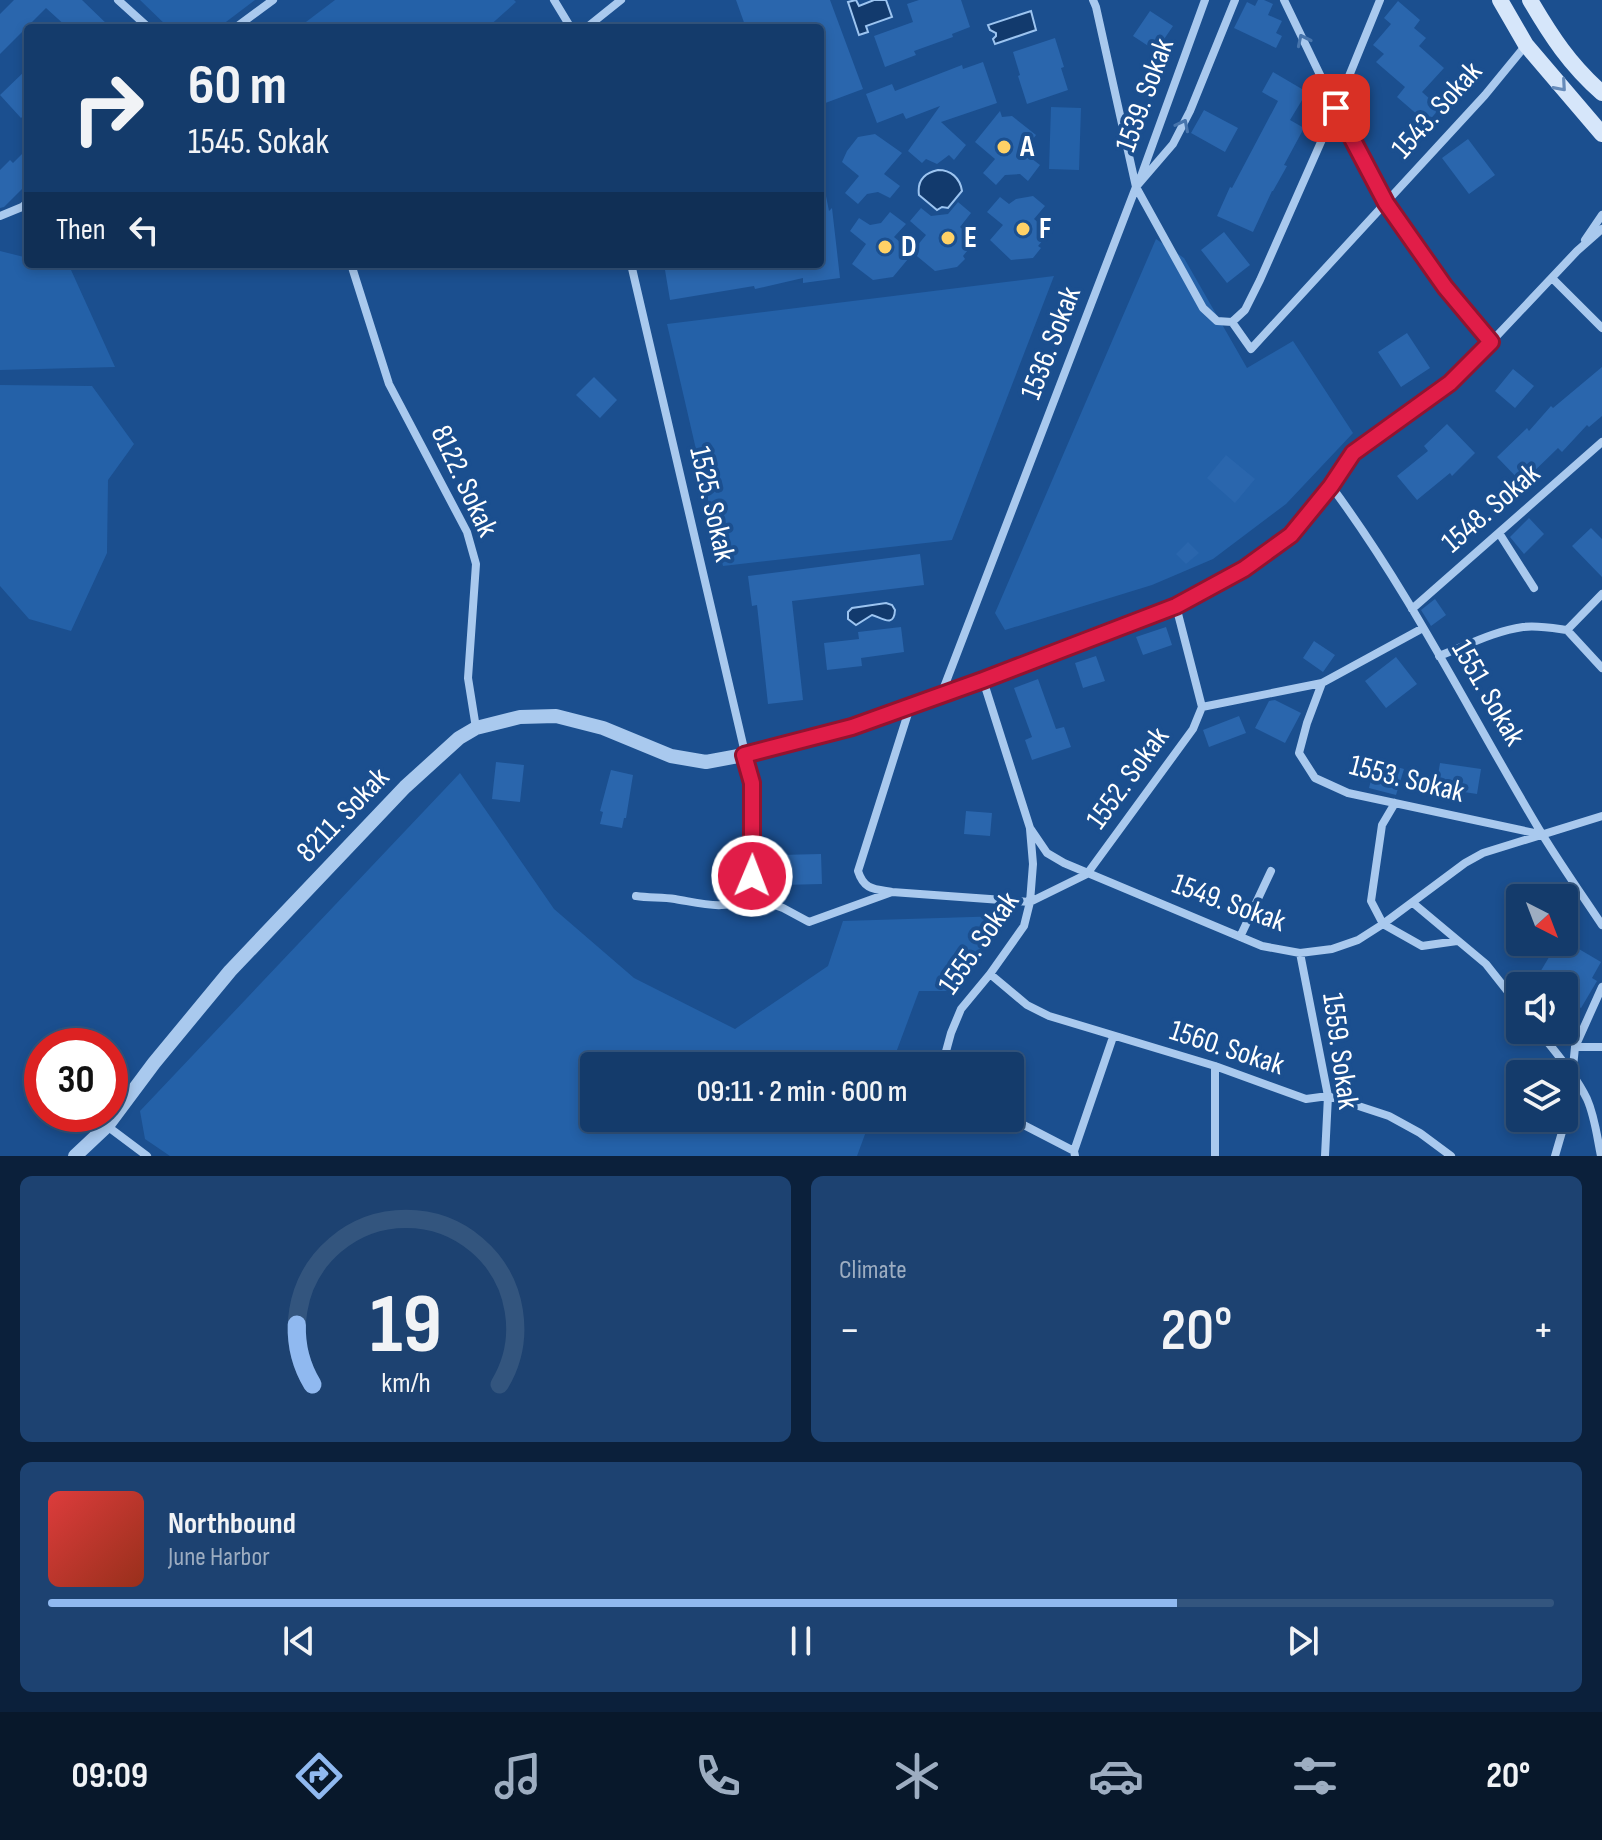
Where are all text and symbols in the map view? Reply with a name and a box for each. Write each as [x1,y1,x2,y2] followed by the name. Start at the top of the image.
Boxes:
[1108,33,1182,157] street label: 1539. Sokak
[1297,33,1313,48] one-way arrow
[188,53,287,120] text: 60 m
[1384,54,1490,166] street label: 1543. Sokak
[56,56,160,160] icon: right
[1302,74,1370,142] pin
[1551,77,1566,91] one-way arrow
[1314,86,1358,130] icon: arrive
[1173,118,1188,133] one-way arrow
[188,121,329,164] text: 1545. Sokak
[1019,129,1035,165] place label: A
[995,138,1013,156] marker: A
[122,208,166,252] icon: left
[1039,211,1052,247] place label: F
[56,212,106,248] text: Then
[964,220,977,256] place label: E
[1014,220,1032,238] marker: F
[901,229,917,265] place label: D
[939,229,957,247] marker: E
[876,238,894,256] marker: D
[1013,281,1089,404] street label: 1536. Sokak
[423,420,506,543] street label: 8122. Sokak
[681,443,743,566] street label: 1525. Sokak
[1434,455,1548,560] street label: 1548. Sokak
[1443,634,1533,753] street label: 1551. Sokak
[1079,720,1177,836] street label: 1552. Sokak
[1346,747,1469,811] street label: 1553. Sokak
[289,760,397,870] street label: 8211. Sokak
[710,834,794,918] position arrow
[1167,866,1291,940] street label: 1549. Sokak
[931,884,1028,1001] street label: 1555. Sokak
[1506,884,1578,956] north arrow
[1506,884,1578,1132] map controls
[1506,972,1578,1044] button: sound
[1314,990,1366,1112] street label: 1559. Sokak
[1165,1013,1289,1084] street label: 1560. Sokak
[24,1028,128,1132] speed limit sign: 30
[1506,1060,1578,1132] button: layers
[697,1074,907,1110] text: 09:11 · 2 min · 600 m
[839,1255,907,1286] text: Climate
[369,1276,442,1376] text: 19
[1161,1295,1232,1367] text: 20°
[839,1304,861,1357] text: −
[1532,1304,1554,1357] text: +
[381,1366,430,1401] text: km/h
[168,1506,296,1542] text: Northbound
[168,1542,270,1573] text: June Harbor
[277,1619,321,1663] icon: previous
[779,1619,823,1663] icon: pause
[1281,1619,1325,1663] icon: next
[291,1748,347,1804] icon: directions
[490,1748,546,1804] icon: music
[690,1748,746,1804] icon: phone
[889,1748,945,1804] icon: climate
[1088,1748,1144,1804] icon: car
[1287,1748,1343,1804] icon: filters
[72,1755,148,1798] text: 09:09
[1486,1755,1530,1798] text: 20°

